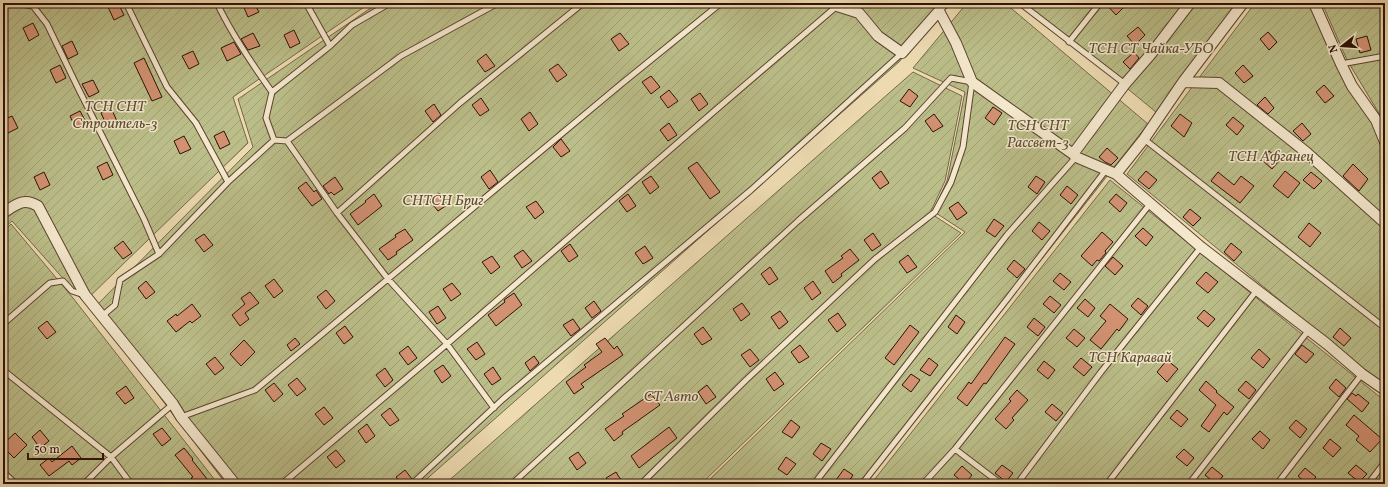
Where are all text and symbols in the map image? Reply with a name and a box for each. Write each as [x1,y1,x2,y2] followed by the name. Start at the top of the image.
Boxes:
[1322,26,1362,66] north arrow
[1089,39,1214,60] park label: ТСН СТ Чайка-УБО
[1326,42,1342,55] text: N
[72,97,158,135] park label: ТСН СНТ Строитель-3
[1007,116,1070,154] park label: ТСН СНТ Рассвет-3
[1228,147,1314,168] park label: ТСН Афганец
[402,191,484,212] park label: СНТСН Бриг
[1088,348,1172,369] park label: ТСН Каравай
[644,387,698,408] park label: СТ Авто
[28,435,103,461] scale bar
[34,442,60,458] text: 50 m

